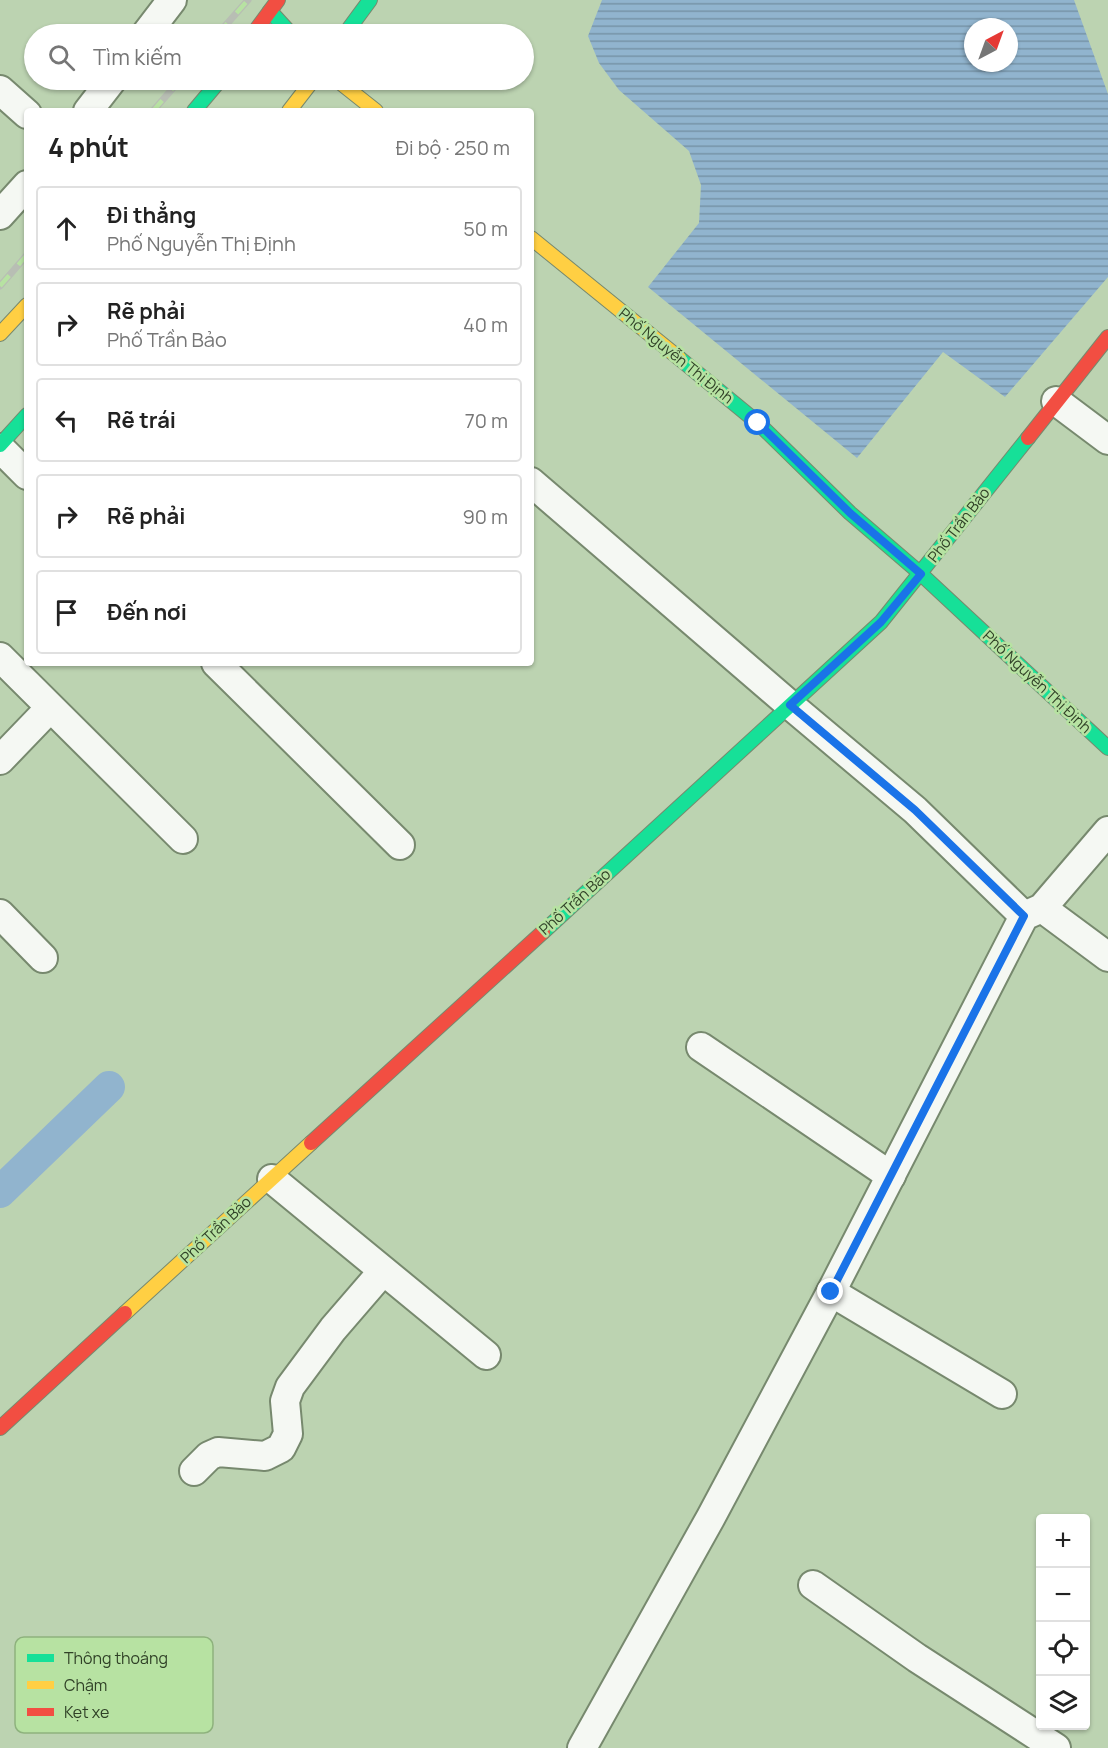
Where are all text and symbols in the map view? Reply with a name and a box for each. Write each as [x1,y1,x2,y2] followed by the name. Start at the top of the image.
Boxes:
[964,18,1018,72] north arrow
[24,24,534,90] search box
[45,41,78,74] icon: search
[93,42,182,72] text: Tìm kiếm
[48,129,129,165] text: 4 phút
[396,134,510,161] text: Đi bộ · 250 m
[107,200,196,230] text: Đi thẳng
[50,212,83,245] icon: ahead
[463,215,508,242] text: 50 m
[107,230,296,257] text: Phố Nguyễn Thị Định
[107,296,185,326] text: Rẽ phải
[615,303,738,408] street label: Phố Nguyễn Thị Định
[50,308,83,341] icon: right
[463,311,508,338] text: 40 m
[107,326,227,353] text: Phố Trần Bảo
[50,404,83,437] icon: left
[107,405,176,435] text: Rẽ trái
[465,407,508,434] text: 70 m
[744,409,770,435] route start
[923,483,995,567] street label: Phố Trần Bảo
[50,500,83,533] icon: right
[107,501,185,531] text: Rẽ phải
[462,503,508,530] text: 90 m
[50,596,83,629] icon: arrive
[107,597,187,627] text: Đến nơi
[978,626,1096,738] street label: Phố Nguyễn Thị Định
[534,864,615,939] street label: Phố Trần Bảo
[176,1191,256,1268] street label: Phố Trần Bảo
[817,1278,843,1304] route end
[1036,1514,1090,1730] map controls
[1036,1514,1090,1568] button: +
[1036,1568,1090,1622] button: −
[1036,1622,1090,1676] button: locate
[15,1637,213,1733] legend
[64,1647,168,1669] text: Thông thoáng
[64,1674,107,1696] text: Chậm
[1036,1676,1090,1730] button: layers
[64,1701,109,1723] text: Kẹt xe

